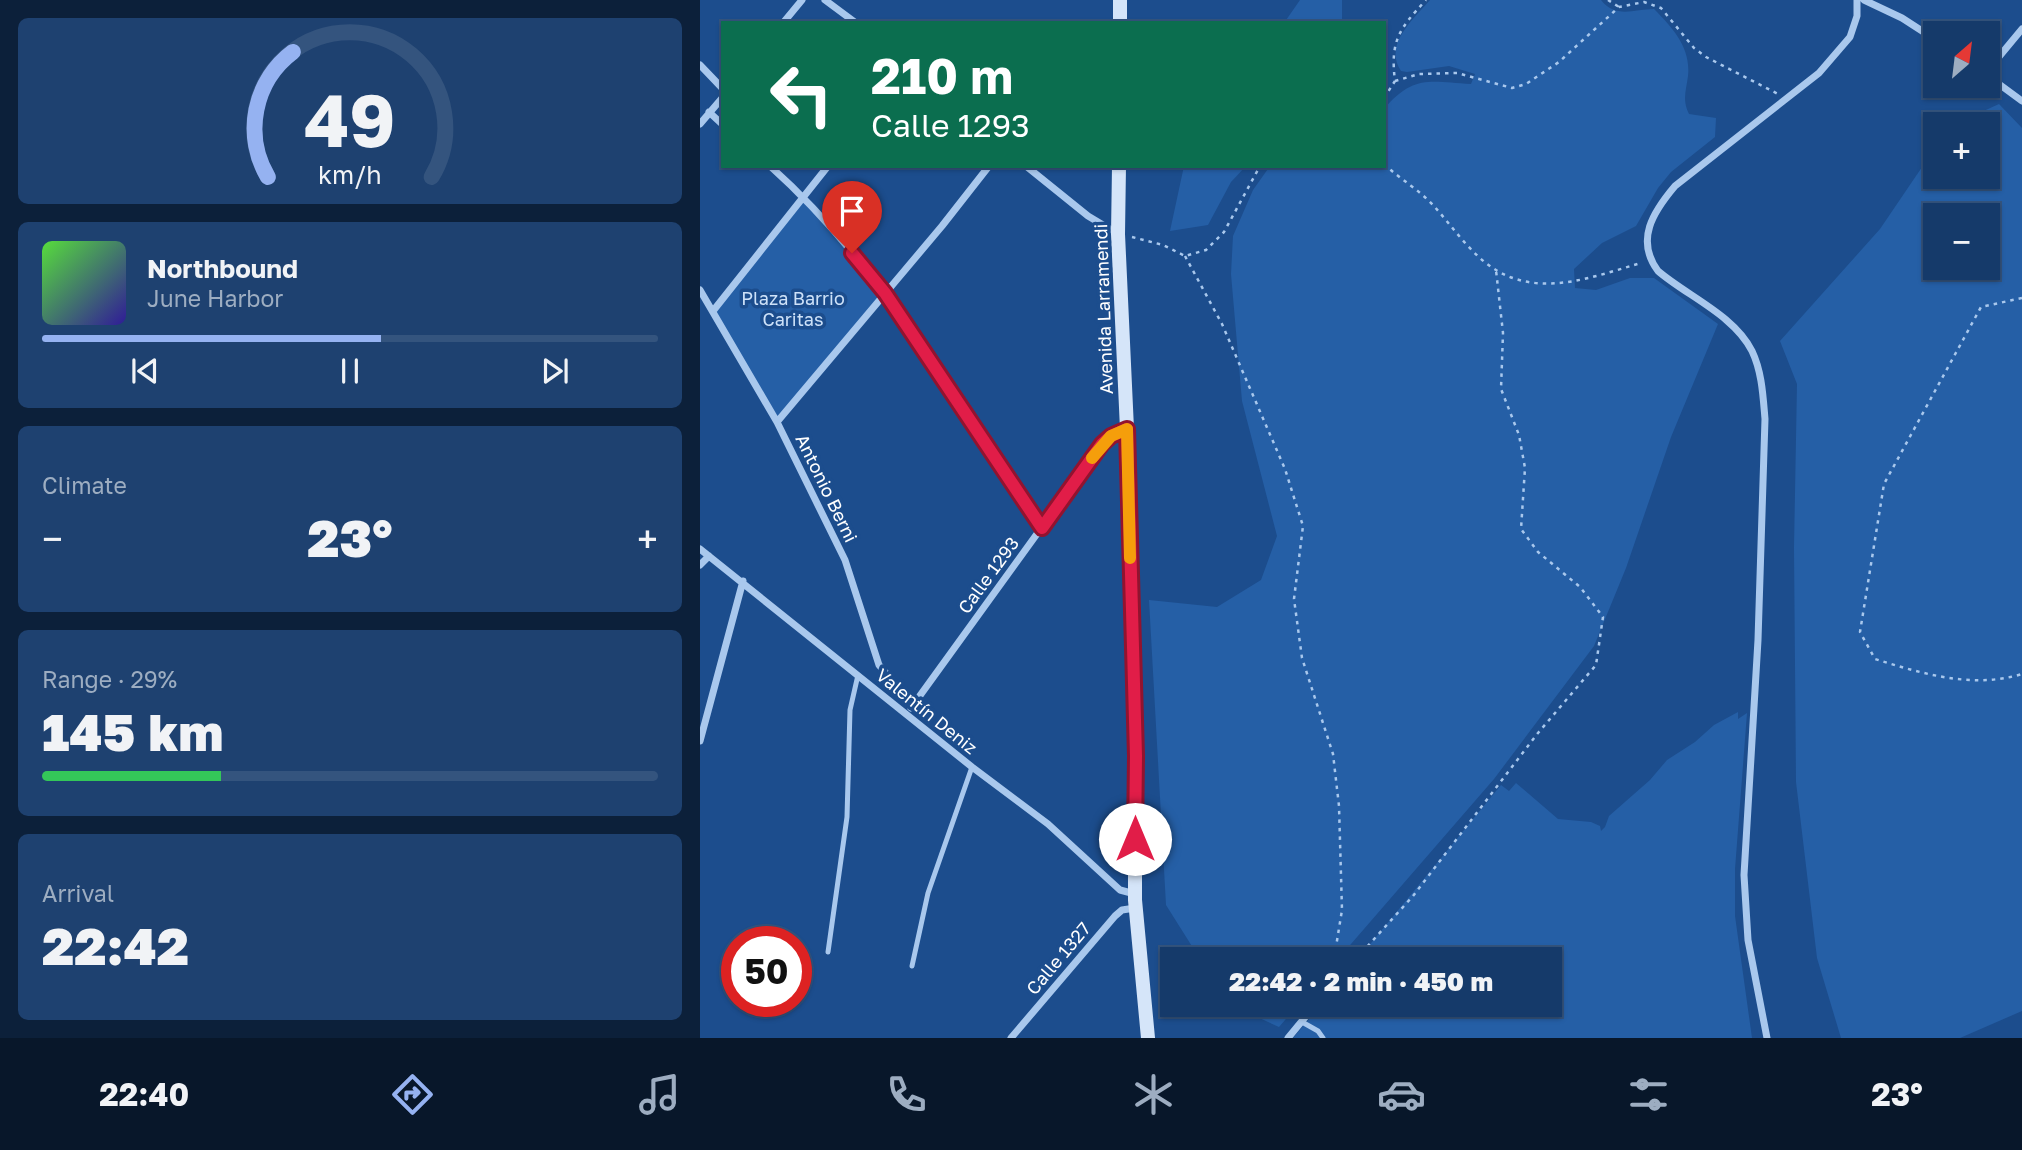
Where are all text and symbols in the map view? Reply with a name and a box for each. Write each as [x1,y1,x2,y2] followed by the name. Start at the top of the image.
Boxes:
[1923,21,2000,98] north arrow
[1923,21,2000,280] map controls
[871,46,1013,105] text: 210 m
[756,49,847,140] icon: left
[304,76,396,163] text: 49
[871,106,1030,144] text: Calle 1293
[1923,112,2000,189] button: +
[318,159,382,190] text: km/h
[822,181,882,253] pin
[833,192,871,230] icon: arrive
[1923,203,2000,280] button: −
[1089,223,1117,395] street label: Avenida Larramendi
[147,253,298,284] text: Northbound
[147,284,283,312] text: June Harbor
[741,287,845,330] park label: Plaza Barrio Caritas
[126,352,164,390] icon: previous
[331,352,369,390] icon: pause
[536,352,574,390] icon: next
[791,430,863,546] street label: Antonio Berni
[42,471,127,499] text: Climate
[307,506,393,568] text: 23°
[42,516,63,561] text: −
[637,516,658,561] text: +
[953,532,1023,618] street label: Calle 1293
[872,664,982,758] street label: Valentín Deniz
[42,665,177,693] text: Range · 29%
[42,700,224,762] text: 145 km
[1098,802,1172,876] position arrow
[42,879,114,907] text: Arrival
[42,914,189,976] text: 22:42
[1021,917,1095,999] street label: Calle 1327
[721,926,812,1017] speed limit sign: 50
[1229,966,1493,997] text: 22:42 · 2 min · 450 m
[388,1070,437,1119] icon: directions
[635,1070,684,1119] icon: music
[882,1070,931,1119] icon: phone
[1129,1070,1178,1119] icon: climate
[1377,1070,1426,1119] icon: car
[1624,1070,1673,1119] icon: filters
[99,1075,189,1113] text: 22:40
[1871,1075,1923,1113] text: 23°

